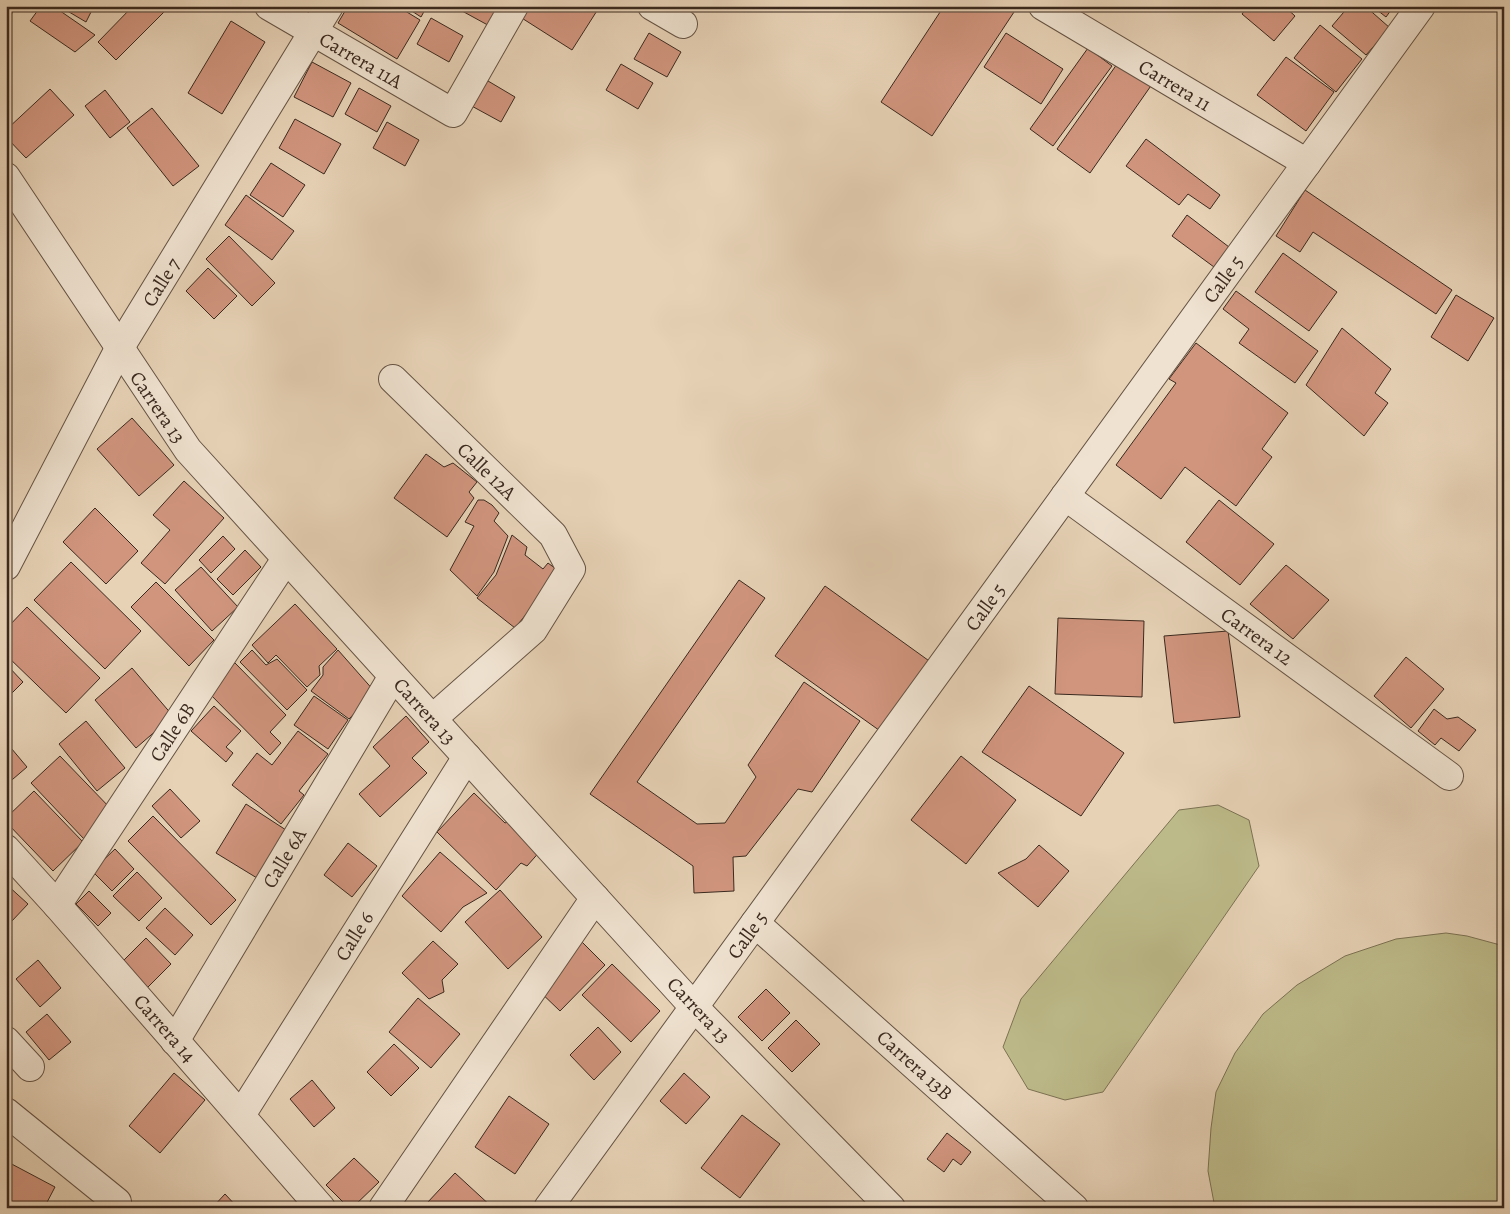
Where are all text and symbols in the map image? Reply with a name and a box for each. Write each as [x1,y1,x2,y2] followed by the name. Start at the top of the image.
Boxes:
[314,26,408,95] street label: Carrera 11A
[1133,53,1216,118] street label: Carrera 11
[1197,250,1250,309] street label: Calle 5
[136,252,187,312] street label: Calle 7
[124,366,192,449] street label: Carrera 13
[451,436,522,506] street label: Calle 12A
[959,578,1012,637] street label: Calle 5
[1215,601,1299,672] street label: Carrera 12
[387,672,462,751] street label: Carrera 13
[143,697,202,767] street label: Calle 6B
[256,823,313,893] street label: Calle 6A
[329,906,380,966] street label: Calle 6
[721,906,774,965] street label: Calle 5
[661,971,736,1049] street label: Carrera 13
[127,988,202,1068] street label: Carrera 14
[871,1024,959,1107] street label: Carrera 13B

